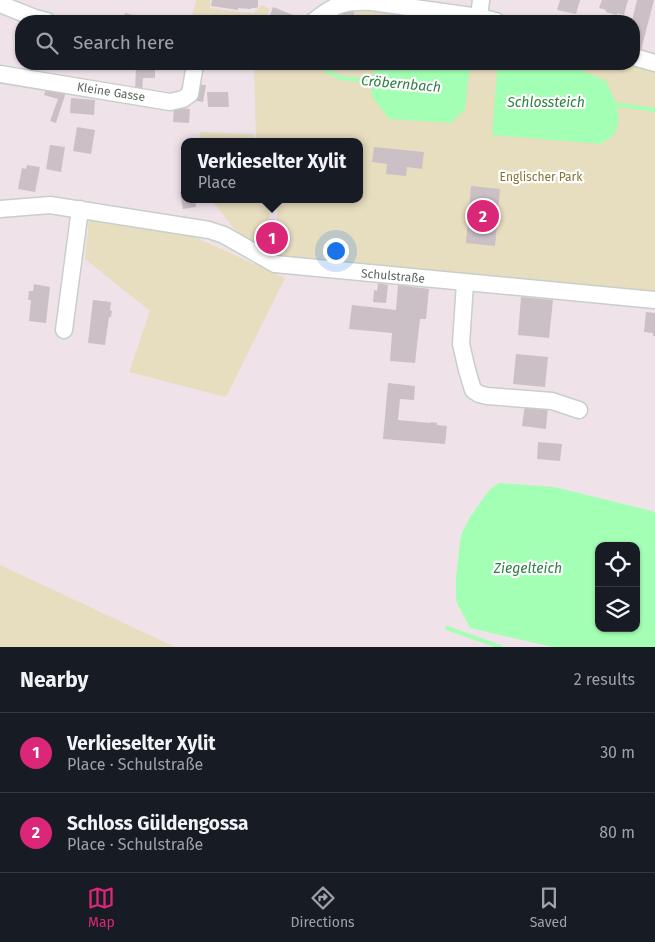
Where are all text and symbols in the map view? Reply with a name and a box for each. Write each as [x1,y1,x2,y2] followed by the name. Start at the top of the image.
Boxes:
[15,15,640,70] search box
[33,29,61,57] icon: search
[73,31,174,54] text: Search here
[360,72,442,96] water label: Cröbernbach
[76,80,146,104] street label: Kleine Gasse
[506,94,585,111] water label: Schlossteich
[181,138,363,203] popup
[198,150,346,173] text: Verkieselter Xylit
[500,170,583,184] park label: Englischer Park
[198,173,236,192] text: Place
[467,197,499,235] pin: 2
[256,219,288,257] pin: 1
[323,238,349,264] your location
[360,266,426,286] street label: Schulstraße
[595,542,640,632] map controls
[595,542,640,587] button: locate
[493,560,562,577] water label: Ziegelteich
[595,587,640,632] button: layers
[20,667,88,693] text: Nearby
[574,670,635,689] text: 2 results
[67,732,216,755] text: Verkieselter Xylit
[32,743,40,762] text: 1
[600,743,635,762] text: 30 m
[67,755,203,774] text: Place · Schulstraße
[67,812,248,835] text: Schloss Güldengossa
[32,823,40,842] text: 2
[599,823,635,842] text: 80 m
[67,835,203,854] text: Place · Schulstraße
[87,884,115,931] tab: Map
[290,884,355,931] tab: Directions
[530,884,568,931] tab: Saved

